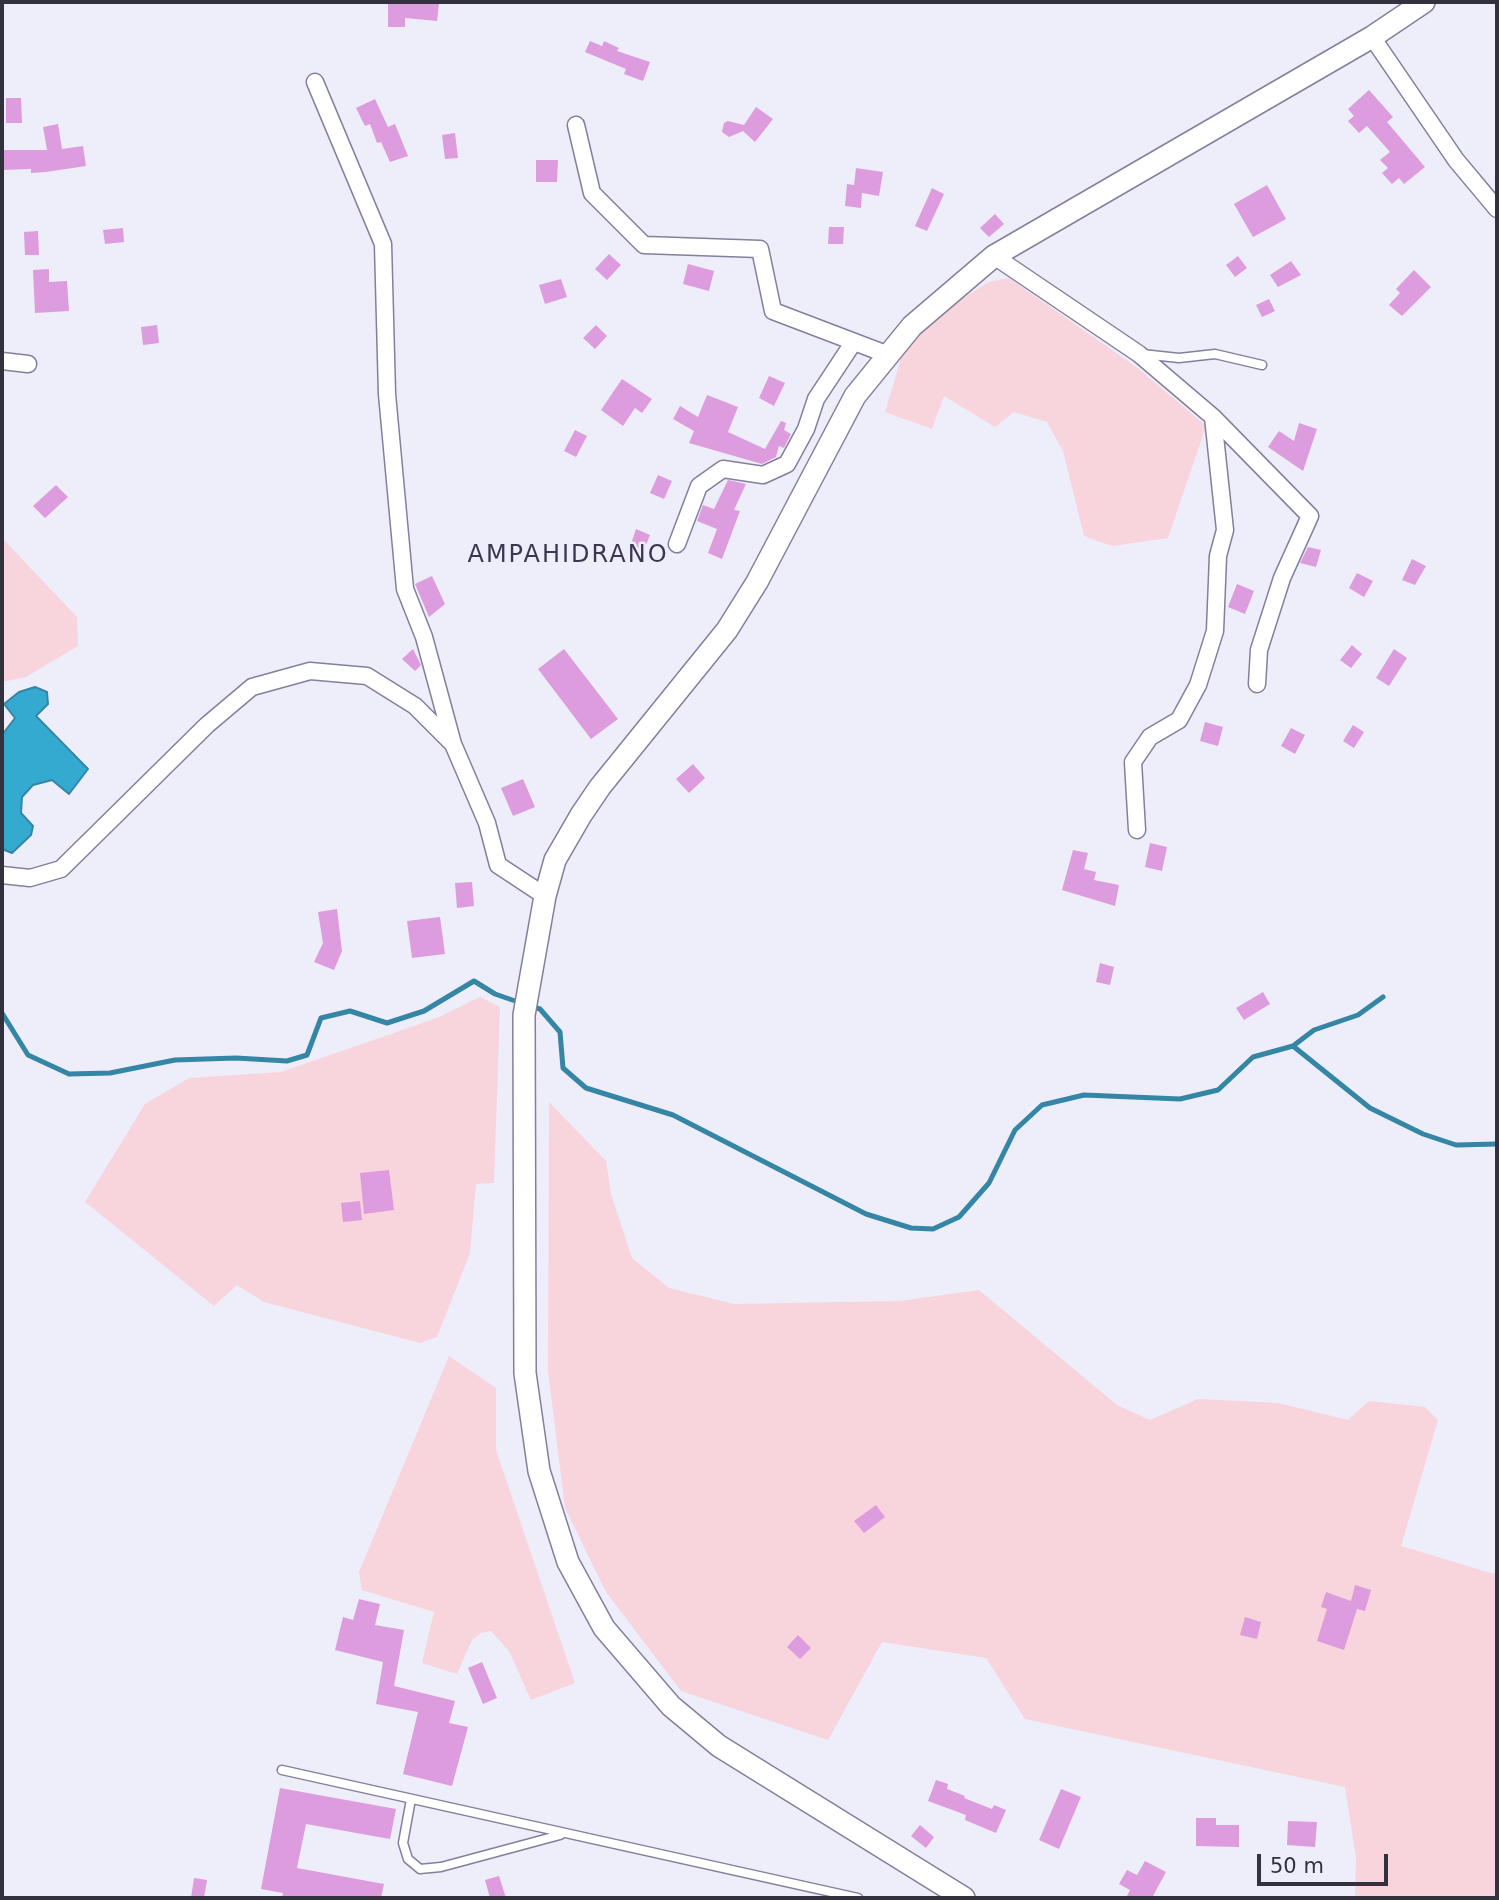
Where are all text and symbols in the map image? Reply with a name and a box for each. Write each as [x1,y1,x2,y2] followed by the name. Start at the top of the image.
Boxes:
[469,542,667,570] district label: AMPAHIDRANO
[1261,1840,1392,1884] scale bar
[1270,1854,1324,1878] text: 50 m

